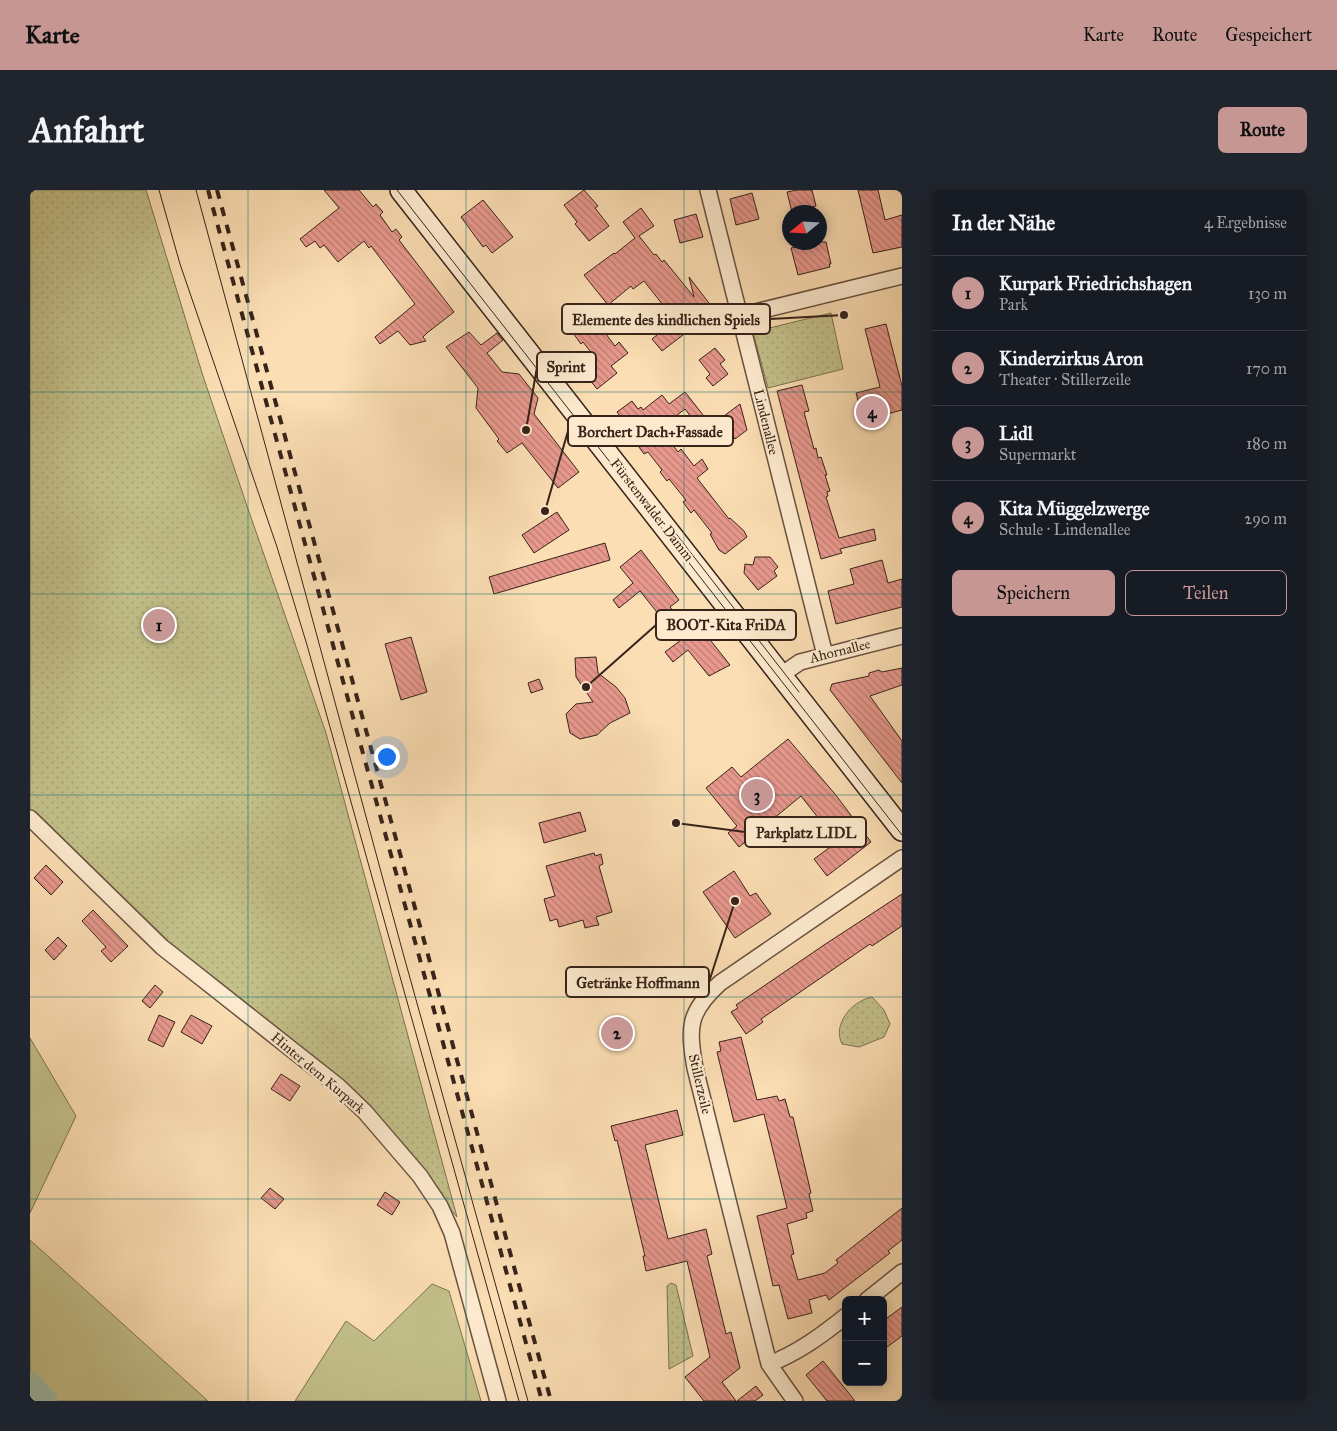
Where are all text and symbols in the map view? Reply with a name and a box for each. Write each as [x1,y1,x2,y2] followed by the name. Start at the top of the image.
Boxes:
[25,20,80,50] text: Karte
[1083,24,1124,46] text: Karte
[1152,24,1197,46] text: Route
[1225,24,1312,46] text: Gespeichert
[1218,107,1307,153] button: Route
[30,109,144,152] text: Anfahrt
[782,205,827,250] north arrow
[952,210,1055,236] text: In der Nähe
[1204,213,1287,232] text: 4 Ergebnisse
[999,272,1192,295] text: Kurpark Friedrichshagen
[965,284,971,303] text: 1
[1248,284,1287,303] text: 130 m
[999,295,1028,314] text: Park
[562,304,770,334] callout: Elemente des kindlichen Spiels
[572,311,761,330] text: Elemente des kindlichen Spiels
[999,347,1143,370] text: Kinderzirkus Aron
[537,352,596,382] callout: Sprint
[546,358,586,377] text: Sprint
[964,359,972,378] text: 2
[1246,359,1287,378] text: 170 m
[999,370,1131,389] text: Theater · Stillerzeile
[750,387,782,457] street label: Lindenallee
[856,393,888,431] pin: 4
[568,416,733,446] callout: Borchert Dach+Fassade
[999,422,1033,445] text: Lidl
[577,423,723,441] text: Borchert Dach+Fassade
[965,434,971,453] text: 3
[1246,434,1287,453] text: 180 m
[999,445,1077,464] text: Supermarkt
[607,455,697,565] street label: Fürstenwalder Damm
[999,497,1150,520] text: Kita Müggelzwerge
[964,509,972,528] text: 4
[1244,509,1287,528] text: 290 m
[999,520,1131,539] text: Schule · Lindenallee
[952,570,1115,616] button: Speichern
[1125,570,1287,616] button: Teilen
[143,606,175,644] pin: 1
[656,610,796,640] callout: BOOT-Kita FriDA
[666,616,787,634] text: BOOT-Kita FriDA
[807,635,872,667] street label: Ahornallee
[374,744,400,770] your location
[741,776,773,814] pin: 3
[745,817,866,847] callout: Parkplatz LIDL
[756,824,857,843] text: Parkplatz LIDL
[566,967,709,997] callout: Getränke Hoffmann
[576,974,701,992] text: Getränke Hoffmann
[601,1014,633,1052] pin: 2
[268,1029,369,1117] street label: Hinter dem Kurpark
[685,1052,715,1116] street label: Stillerzeile
[842,1296,887,1386] map controls
[842,1296,887,1341] button: +
[842,1341,887,1386] button: −

